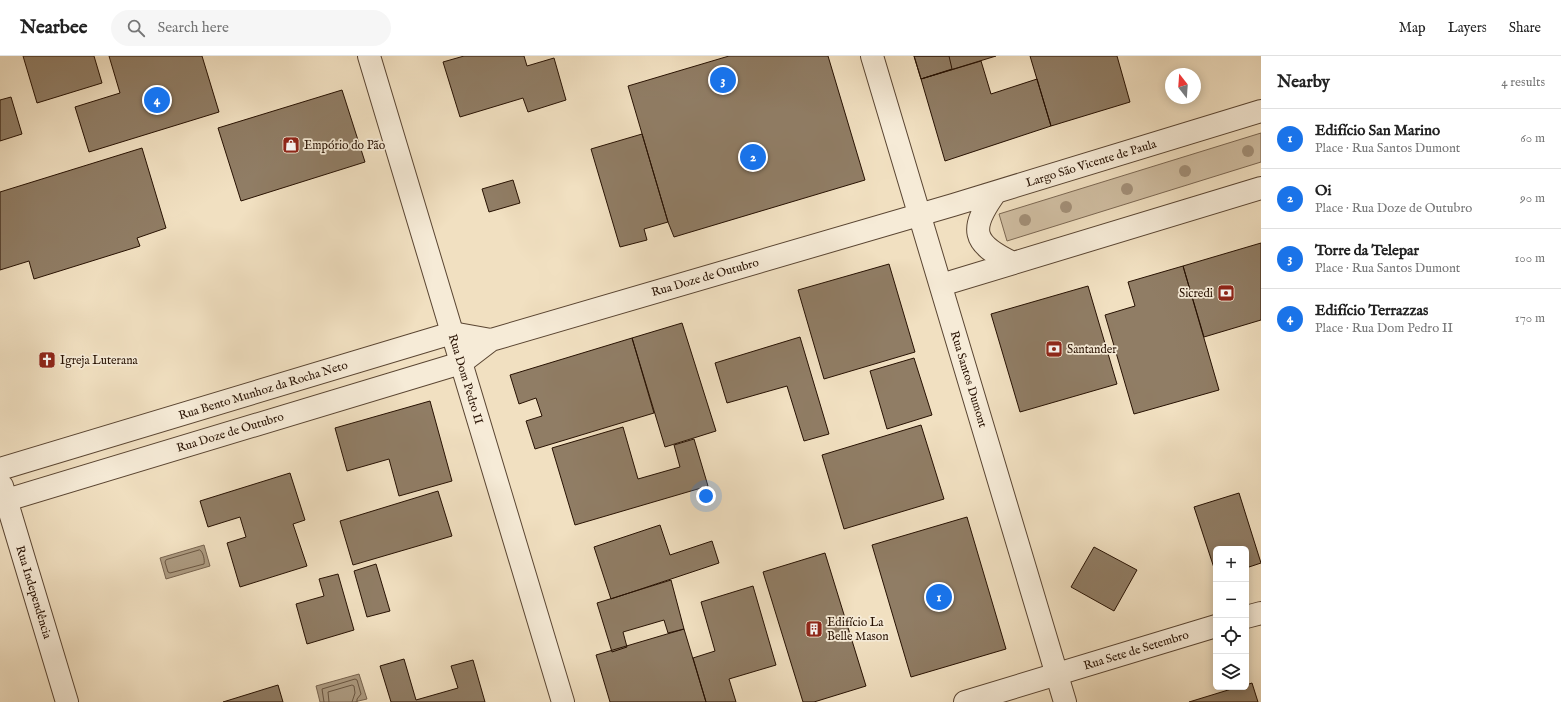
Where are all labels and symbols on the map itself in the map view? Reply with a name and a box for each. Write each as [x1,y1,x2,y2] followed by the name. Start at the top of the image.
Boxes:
[710,65,736,95] pin: 3
[1165,68,1201,104] north arrow
[144,85,170,115] pin: 4
[281,135,301,155] shop icon: Empório do Pão
[1024,136,1159,190] street label: Largo São Vicente de Paula
[304,138,386,154] place label: Empório do Pão
[740,142,766,172] pin: 2
[650,255,761,300] street label: Rua Doze de Outubro
[1216,283,1236,303] bank icon: Sicredi
[1179,286,1213,301] place label: Sicredi
[947,329,990,429] street label: Rua Santos Dumont
[445,332,486,426] street label: Rua Dom Pedro II
[1044,339,1064,359] bank icon: Santander
[1067,342,1117,357] place label: Santander
[37,350,57,370] church icon: Igreja Luterana
[60,353,139,368] place label: Igreja Luterana
[177,357,350,423] street label: Rua Bento Munhoz da Rocha Neto
[175,409,286,456] street label: Rua Doze de Outubro
[696,486,716,506] your location
[11,544,55,642] street label: Rua Independência
[926,582,952,612] pin: 1
[827,615,889,644] place label: Edifício La Belle Mason
[804,619,824,639] building icon: Edifício La Belle Mason
[1082,627,1191,674] street label: Rua Sete de Setembro

